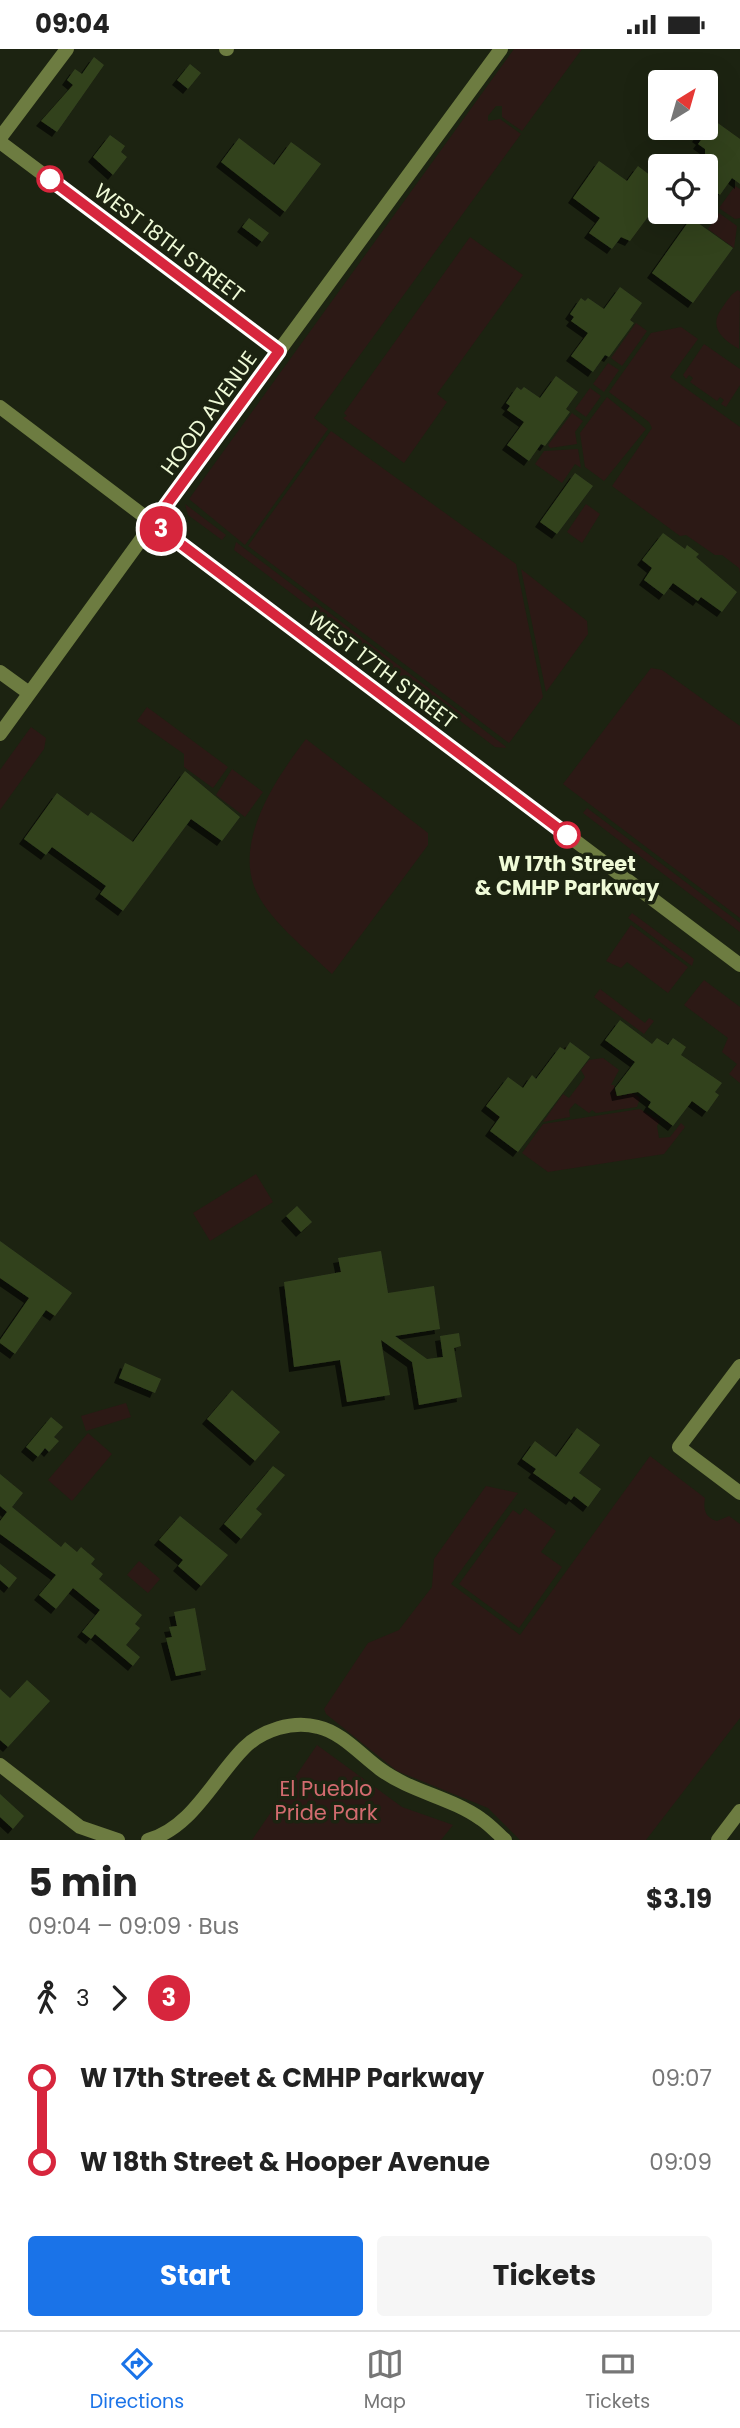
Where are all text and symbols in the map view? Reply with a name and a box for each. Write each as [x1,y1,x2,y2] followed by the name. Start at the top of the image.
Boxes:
[35,6,110,42] text: 09:04
[648,70,718,140] north arrow
[648,70,718,224] map controls
[648,154,718,224] button: locate
[37,166,63,192] unlabelled marker
[88,176,250,309] street label: WEST 18TH STREET
[154,345,263,481] street label: HOOD AVENUE
[138,506,184,552] line badge: 3
[154,512,168,545] text: 3
[302,604,463,735] street label: WEST 17TH STREET
[554,822,580,848] marker: W 17th Street & CMHP Parkway
[475,849,660,902] place label: W 17th Street & CMHP Parkway
[275,1774,378,1827] park label: El Pueblo Pride Park
[28,1856,138,1909] text: 5 min
[646,1881,712,1917] text: $3.19
[28,1910,239,1942] text: 09:04 – 09:09 · Bus
[28,1979,66,2017] icon: walk
[100,1979,138,2017] icon: forward
[162,1981,176,2014] text: 3
[76,1982,90,2014] text: 3
[80,2060,484,2096] text: W 17th Street & CMHP Parkway
[651,2062,712,2094] text: 09:07
[80,2144,490,2180] text: W 18th Street & Hooper Avenue
[649,2146,712,2178] text: 09:09
[28,2236,363,2316] button: Start
[377,2236,712,2316] button: Tickets
[90,2345,184,2416] tab: Directions
[364,2345,406,2416] tab: Map
[585,2345,650,2416] tab: Tickets

